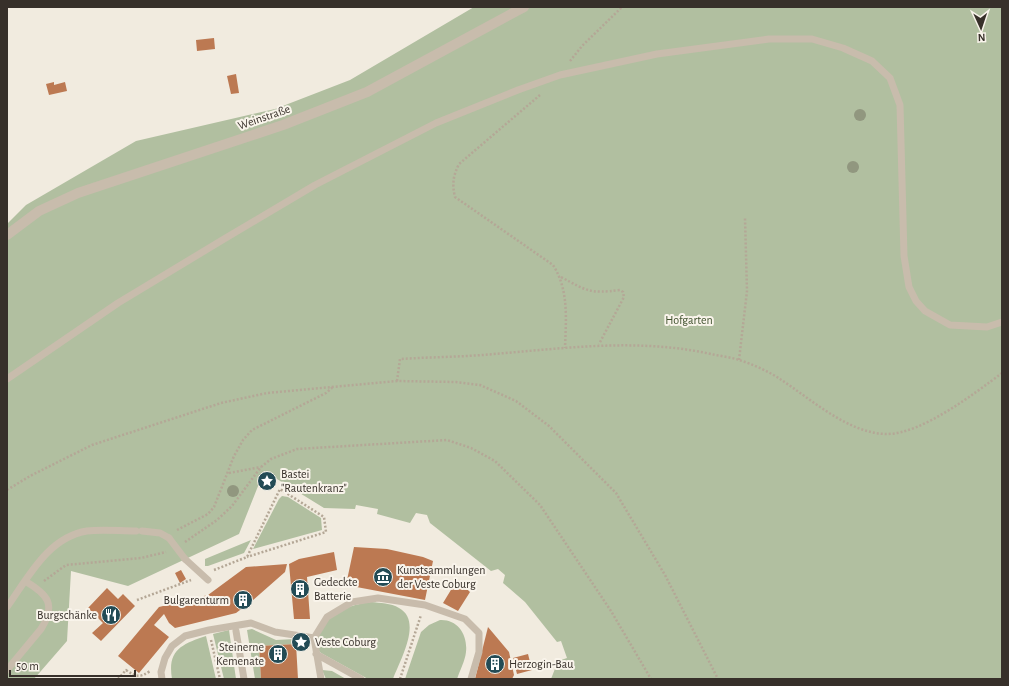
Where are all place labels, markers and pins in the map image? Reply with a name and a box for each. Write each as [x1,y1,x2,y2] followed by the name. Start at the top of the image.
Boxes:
[281,468,347,494] place label: Bastei "Rautenkranz"
[256,470,278,492] place icon: Bastei "Rautenkranz"
[397,564,486,590] place label: Kunstsammlungen der Veste Coburg
[372,566,394,588] museum icon: Kunstsammlungen der Veste Coburg
[314,576,358,602] place label: Gedeckte Batterie
[289,578,311,600] building icon: Gedeckte Batterie
[232,589,254,611] building icon: Bulgarenturm
[163,594,229,606] place label: Bulgarenturm
[100,604,122,626] restaurant icon: Burgschänke
[37,609,97,621] place label: Burgschänke
[290,631,312,653] place icon: Veste Coburg
[315,636,376,648] place label: Veste Coburg
[216,641,264,667] place label: Steinerne Kemenate
[267,643,289,665] building icon: Steinerne Kemenate
[484,653,506,675] building icon: Herzogin-Bau
[509,658,573,670] place label: Herzogin-Bau

